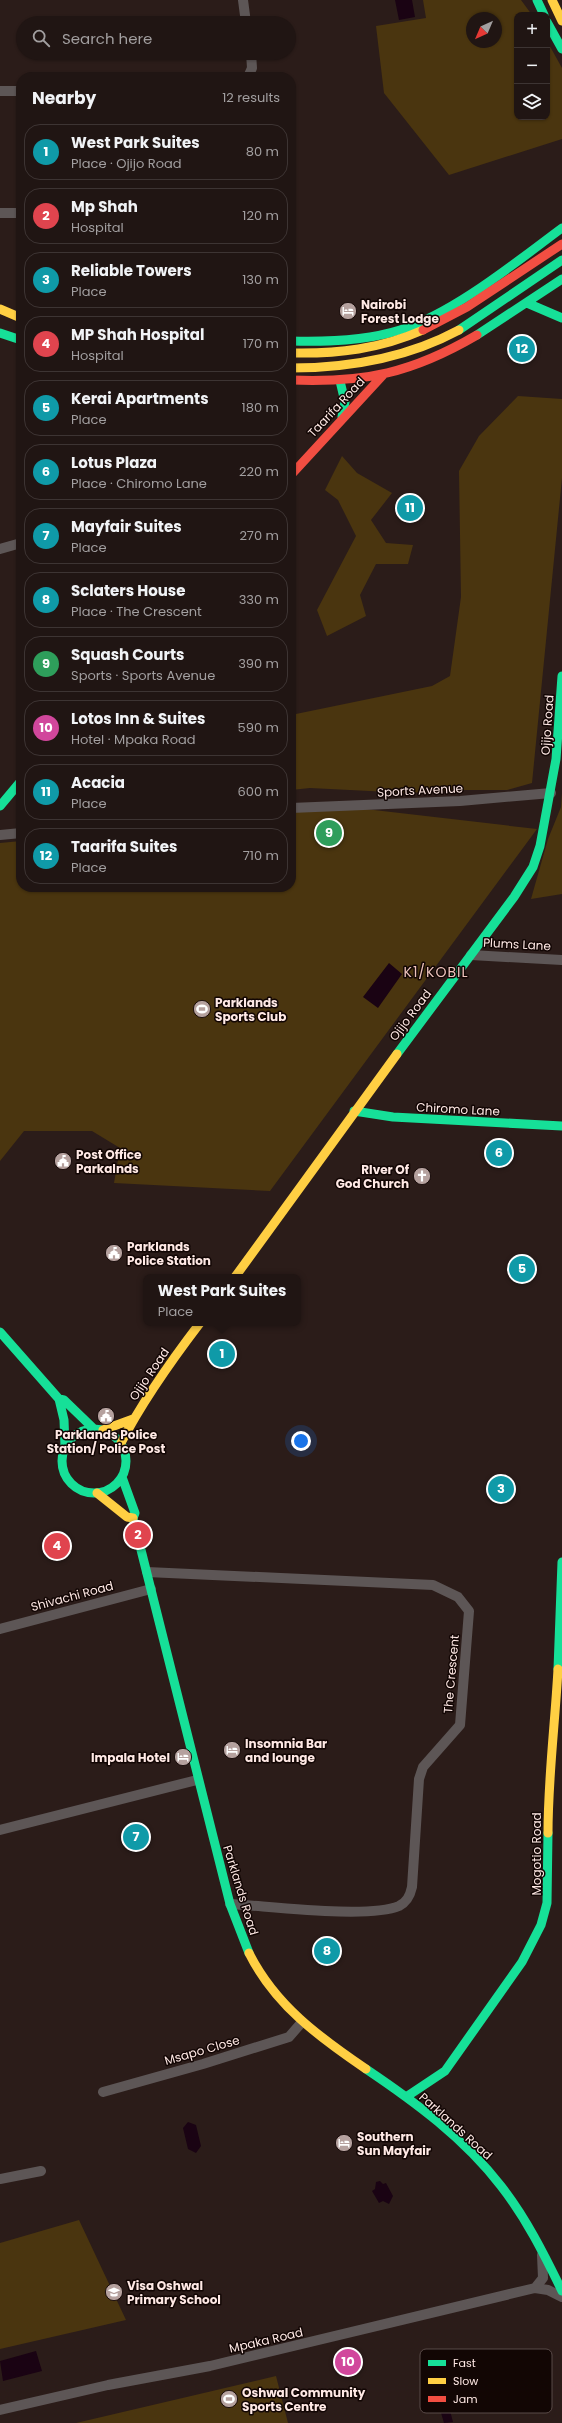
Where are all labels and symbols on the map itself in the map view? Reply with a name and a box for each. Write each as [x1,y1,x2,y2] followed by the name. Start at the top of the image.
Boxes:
[466,12,502,48] north arrow
[361,296,440,327] place label: Nairobi Forest Lodge
[338,301,358,321] hotel icon: Nairobi Forest Lodge
[509,334,535,364] pin: 12
[304,373,368,441] street label: Taarifa Road
[397,493,423,523] pin: 11
[536,694,558,756] street label: Ojijo Road
[377,779,463,801] street label: Sports Avenue
[316,818,342,848] pin: 9
[483,934,551,954] street label: Plums Lane
[404,962,469,982] district label: K1/KOBIL
[385,986,435,1044] street label: Ojijo Road
[215,994,286,1025] place label: Parklands Sports Club
[192,999,212,1019] sports icon: Parklands Sports Club
[416,1098,500,1120] street label: Chiromo Lane
[486,1138,512,1168] pin: 6
[76,1146,142,1177] place label: Post Office Parkalnds
[53,1151,73,1171] public building icon: Post Office Parkalnds
[336,1161,410,1192] place label: RIver Of God Church
[412,1166,432,1186] church icon: RIver Of God Church
[127,1238,211,1269] place label: Parklands Police Station
[104,1243,124,1263] public building icon: Parklands Police Station
[509,1254,535,1284] pin: 5
[209,1339,235,1369] pin: 1
[125,1344,173,1404] street label: Ojijo Road
[96,1406,116,1426] public building icon: Parklands Police Station/ Police Post
[47,1426,165,1457] place label: Parklands Police Station/ Police Post
[291,1431,311,1451] your location
[488,1474,514,1504] pin: 3
[125,1520,151,1550] pin: 2
[44,1531,70,1561] pin: 4
[29,1577,115,1615] street label: Shivachi Road
[439,1634,463,1714] street label: The Crescent
[245,1735,327,1766] place label: Insomnia Bar and lounge
[222,1740,242,1760] hotel icon: Insomnia Bar and lounge
[173,1747,193,1767] hotel icon: Impala Hotel
[91,1749,170,1766] place label: Impala Hotel
[528,1812,545,1896] street label: Mogotio Road
[123,1822,149,1852] pin: 7
[219,1843,263,1937] street label: Parklands Road
[314,1936,340,1966] pin: 8
[162,2031,242,2069] street label: Msapo Close
[416,2088,496,2164] street label: Parklands Road
[357,2128,431,2159] place label: Southern Sun Mayfair
[334,2133,354,2153] hotel icon: Southern Sun Mayfair
[127,2277,221,2308] place label: Visa Oshwal Primary School
[104,2282,124,2302] school or university icon: Visa Oshwal Primary School
[227,2323,305,2357] street label: Mpaka Road
[335,2347,361,2377] pin: 10
[420,2349,552,2413] legend
[453,2355,476,2371] text: Fast
[453,2373,478,2389] text: Slow
[242,2384,366,2415] place label: Oshwal Community Sports Centre
[219,2389,239,2409] sports icon: Oshwal Community Sports Centre
[453,2391,478,2407] text: Jam

